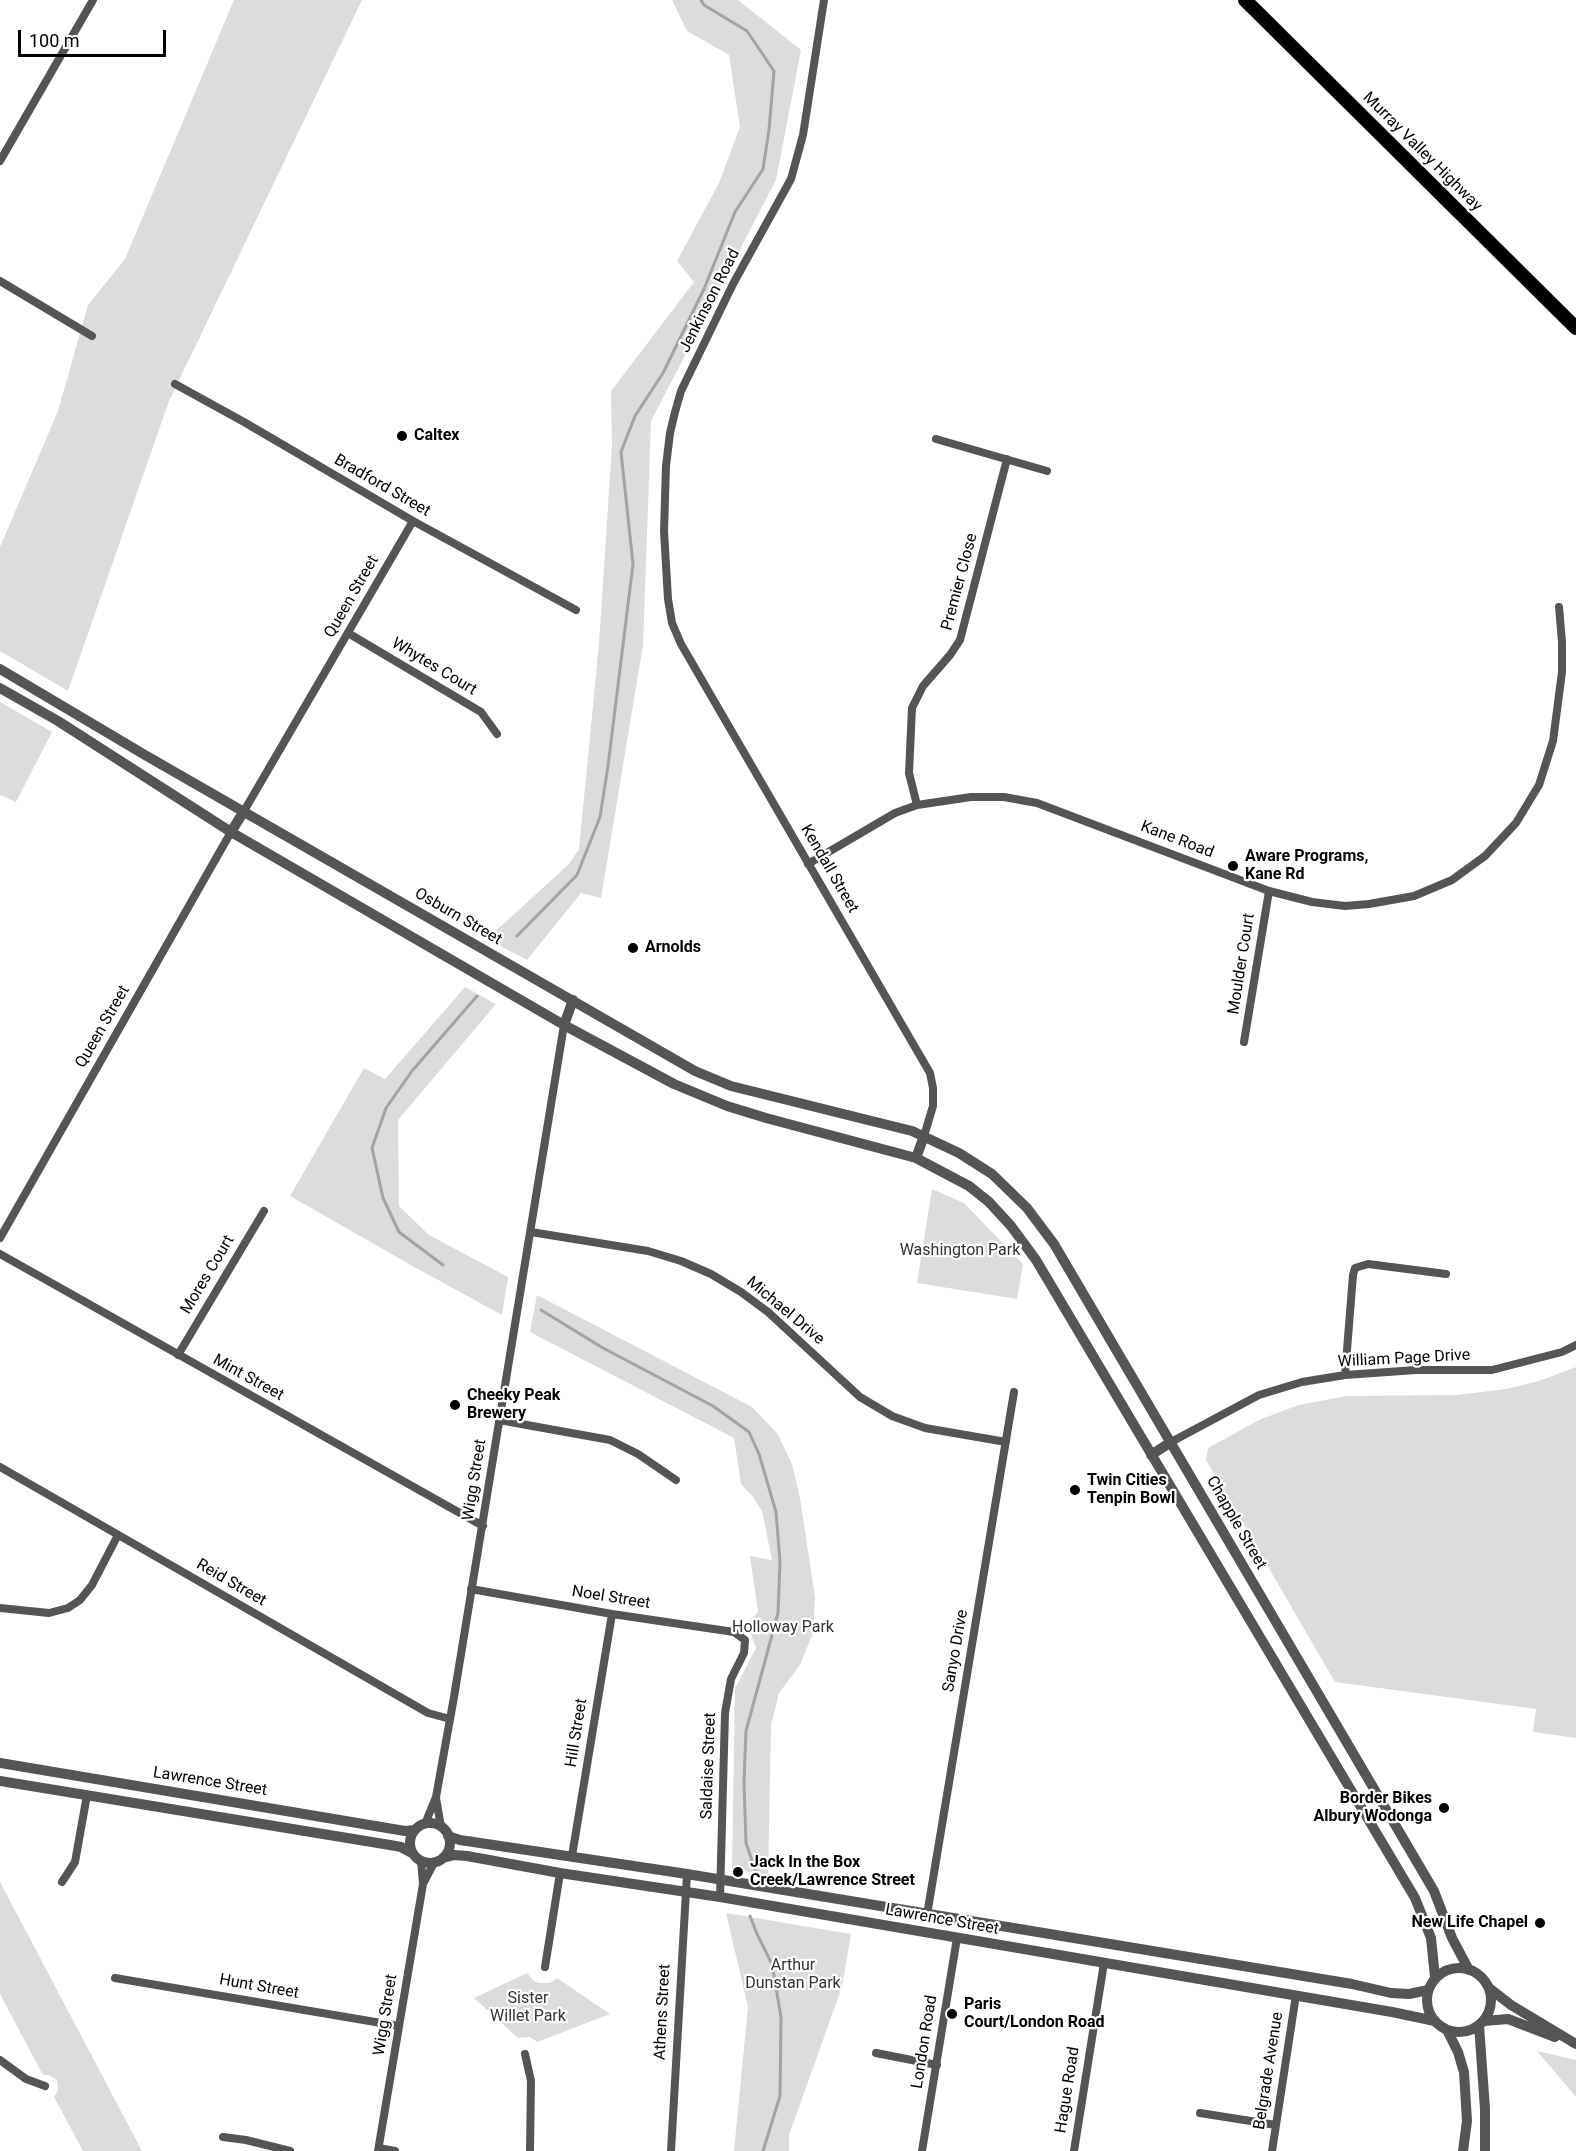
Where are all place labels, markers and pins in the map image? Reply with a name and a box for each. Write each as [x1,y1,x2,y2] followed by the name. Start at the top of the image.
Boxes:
[414,426,459,446] place label: Caltex
[395,429,409,443] marker: Caltex
[1245,847,1368,885] place label: Aware Programs, Kane Rd
[1226,859,1240,873] marker: Aware Programs, Kane Rd
[645,938,701,958] place label: Arnolds
[626,941,640,955] marker: Arnolds
[467,1386,560,1424] place label: Cheeky Peak Brewery
[448,1398,462,1412] marker: Cheeky Peak Brewery
[1087,1471,1175,1509] place label: Twin Cities Tenpin Bowl
[1068,1483,1082,1497] marker: Twin Cities Tenpin Bowl
[1314,1789,1432,1827] place label: Border Bikes Albury Wodonga
[1437,1801,1451,1815] marker: Border Bikes Albury Wodonga
[750,1853,915,1891] place label: Jack In the Box Creek/Lawrence Street
[731,1865,745,1879] marker: Jack In the Box Creek/Lawrence Street
[1411,1913,1528,1933] place label: New Life Chapel
[1533,1916,1547,1930] marker: New Life Chapel
[964,1995,1105,2033] place label: Paris Court/London Road
[945,2007,959,2021] marker: Paris Court/London Road

